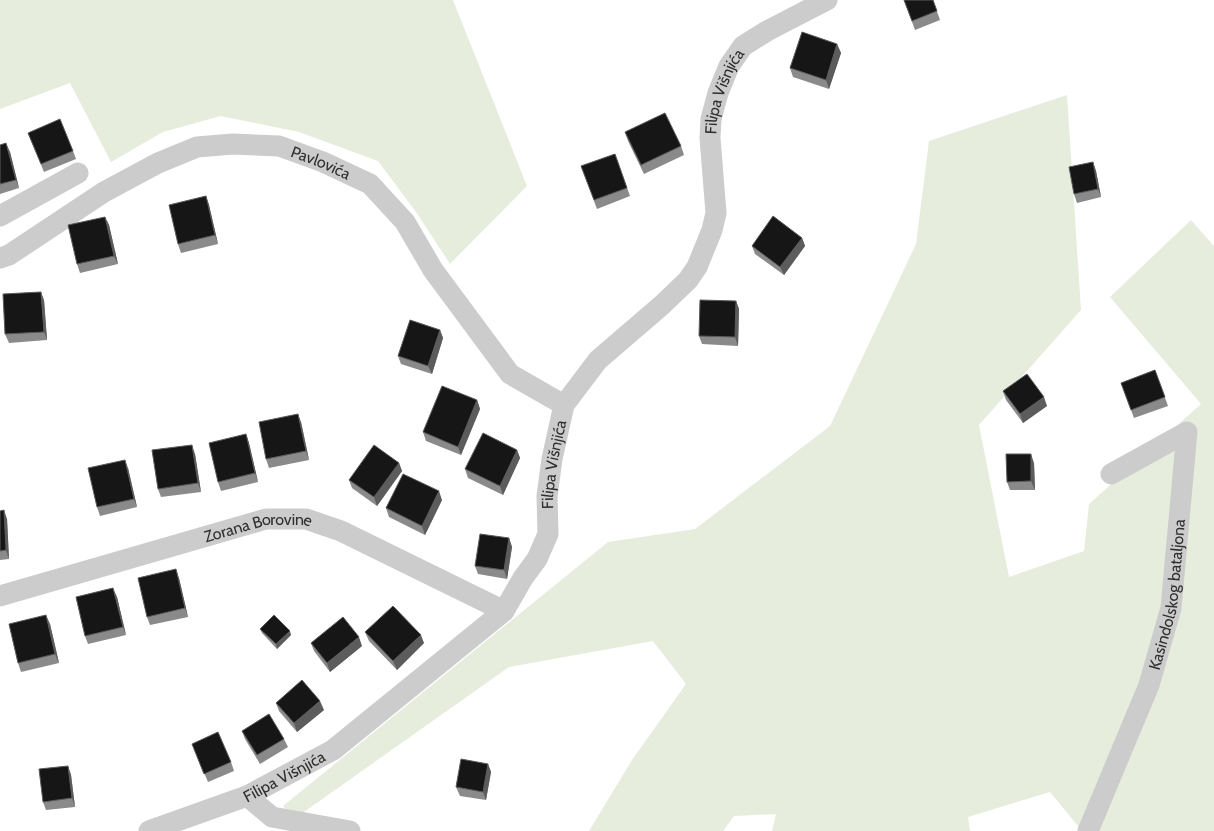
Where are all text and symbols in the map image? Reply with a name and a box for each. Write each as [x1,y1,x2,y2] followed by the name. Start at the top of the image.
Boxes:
[701,45,748,135] street label: Filipa Višnjića
[288,142,354,184] street label: Pavlovića
[538,418,570,509] street label: Filipa Višnjića
[202,509,315,546] street label: Zorana Borovine
[1145,518,1189,672] street label: Kasindolskog bataljona
[240,747,329,806] street label: Filipa Višnjića

